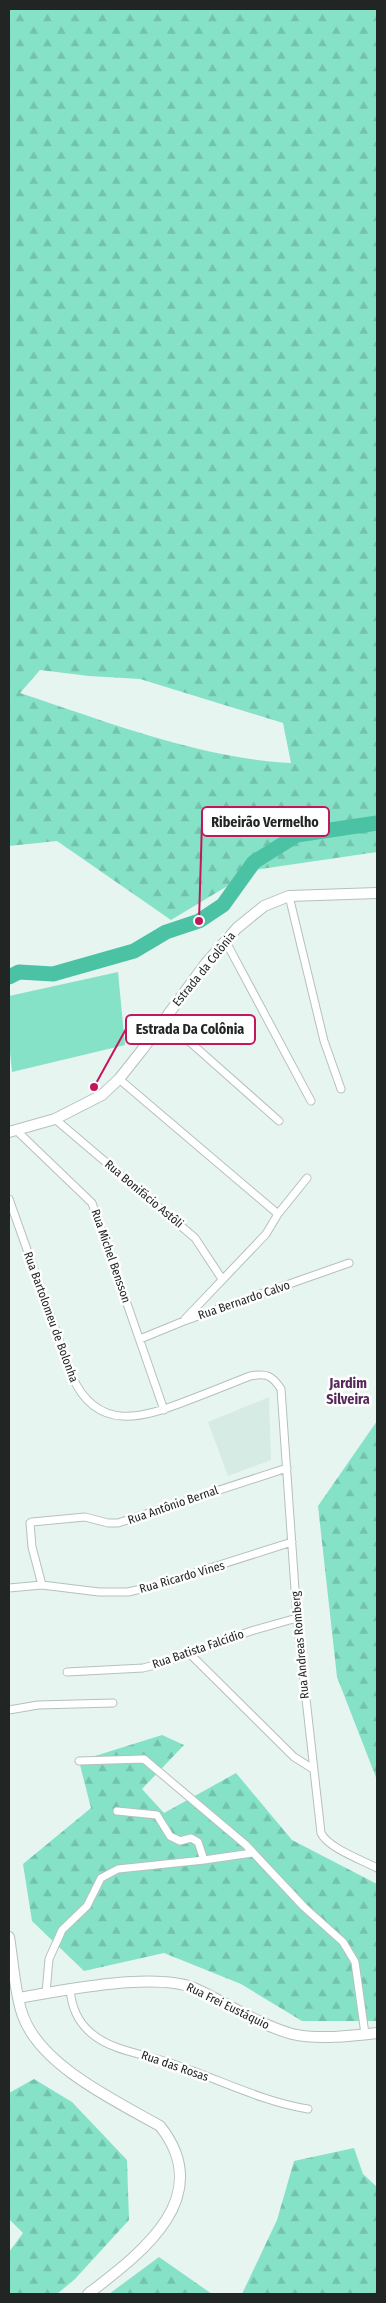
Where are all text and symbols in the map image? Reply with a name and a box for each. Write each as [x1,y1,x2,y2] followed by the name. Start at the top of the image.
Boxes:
[202,807,329,836] callout: Ribeirão Vermelho
[211,814,319,831] text: Ribeirão Vermelho
[170,929,238,1009] street label: Estrada da Colônia
[126,1015,255,1044] callout: Estrada Da Colônia
[136,1021,244,1038] text: Estrada Da Colônia
[102,1157,186,1231] street label: Rua Bonifácio Astôli
[88,1207,134,1305] street label: Rua Michel Bensson
[21,1250,81,1384] street label: Rua Bartolomeu de Bolonha
[196,1278,292,1322] street label: Rua Bernardo Calvo
[326,1375,370,1408] district label: Jardim Silveira
[126,1483,220,1527] street label: Rua Antônio Bernal
[138,1558,226,1596] street label: Rua Ricardo Vines
[288,1590,312,1699] street label: Rua Andreas Romberg
[150,1627,246,1671] street label: Rua Batista Falcídio
[184,1980,272,2032] street label: Rua Frei Eustáquio
[139,2048,211,2084] street label: Rua das Rosas

